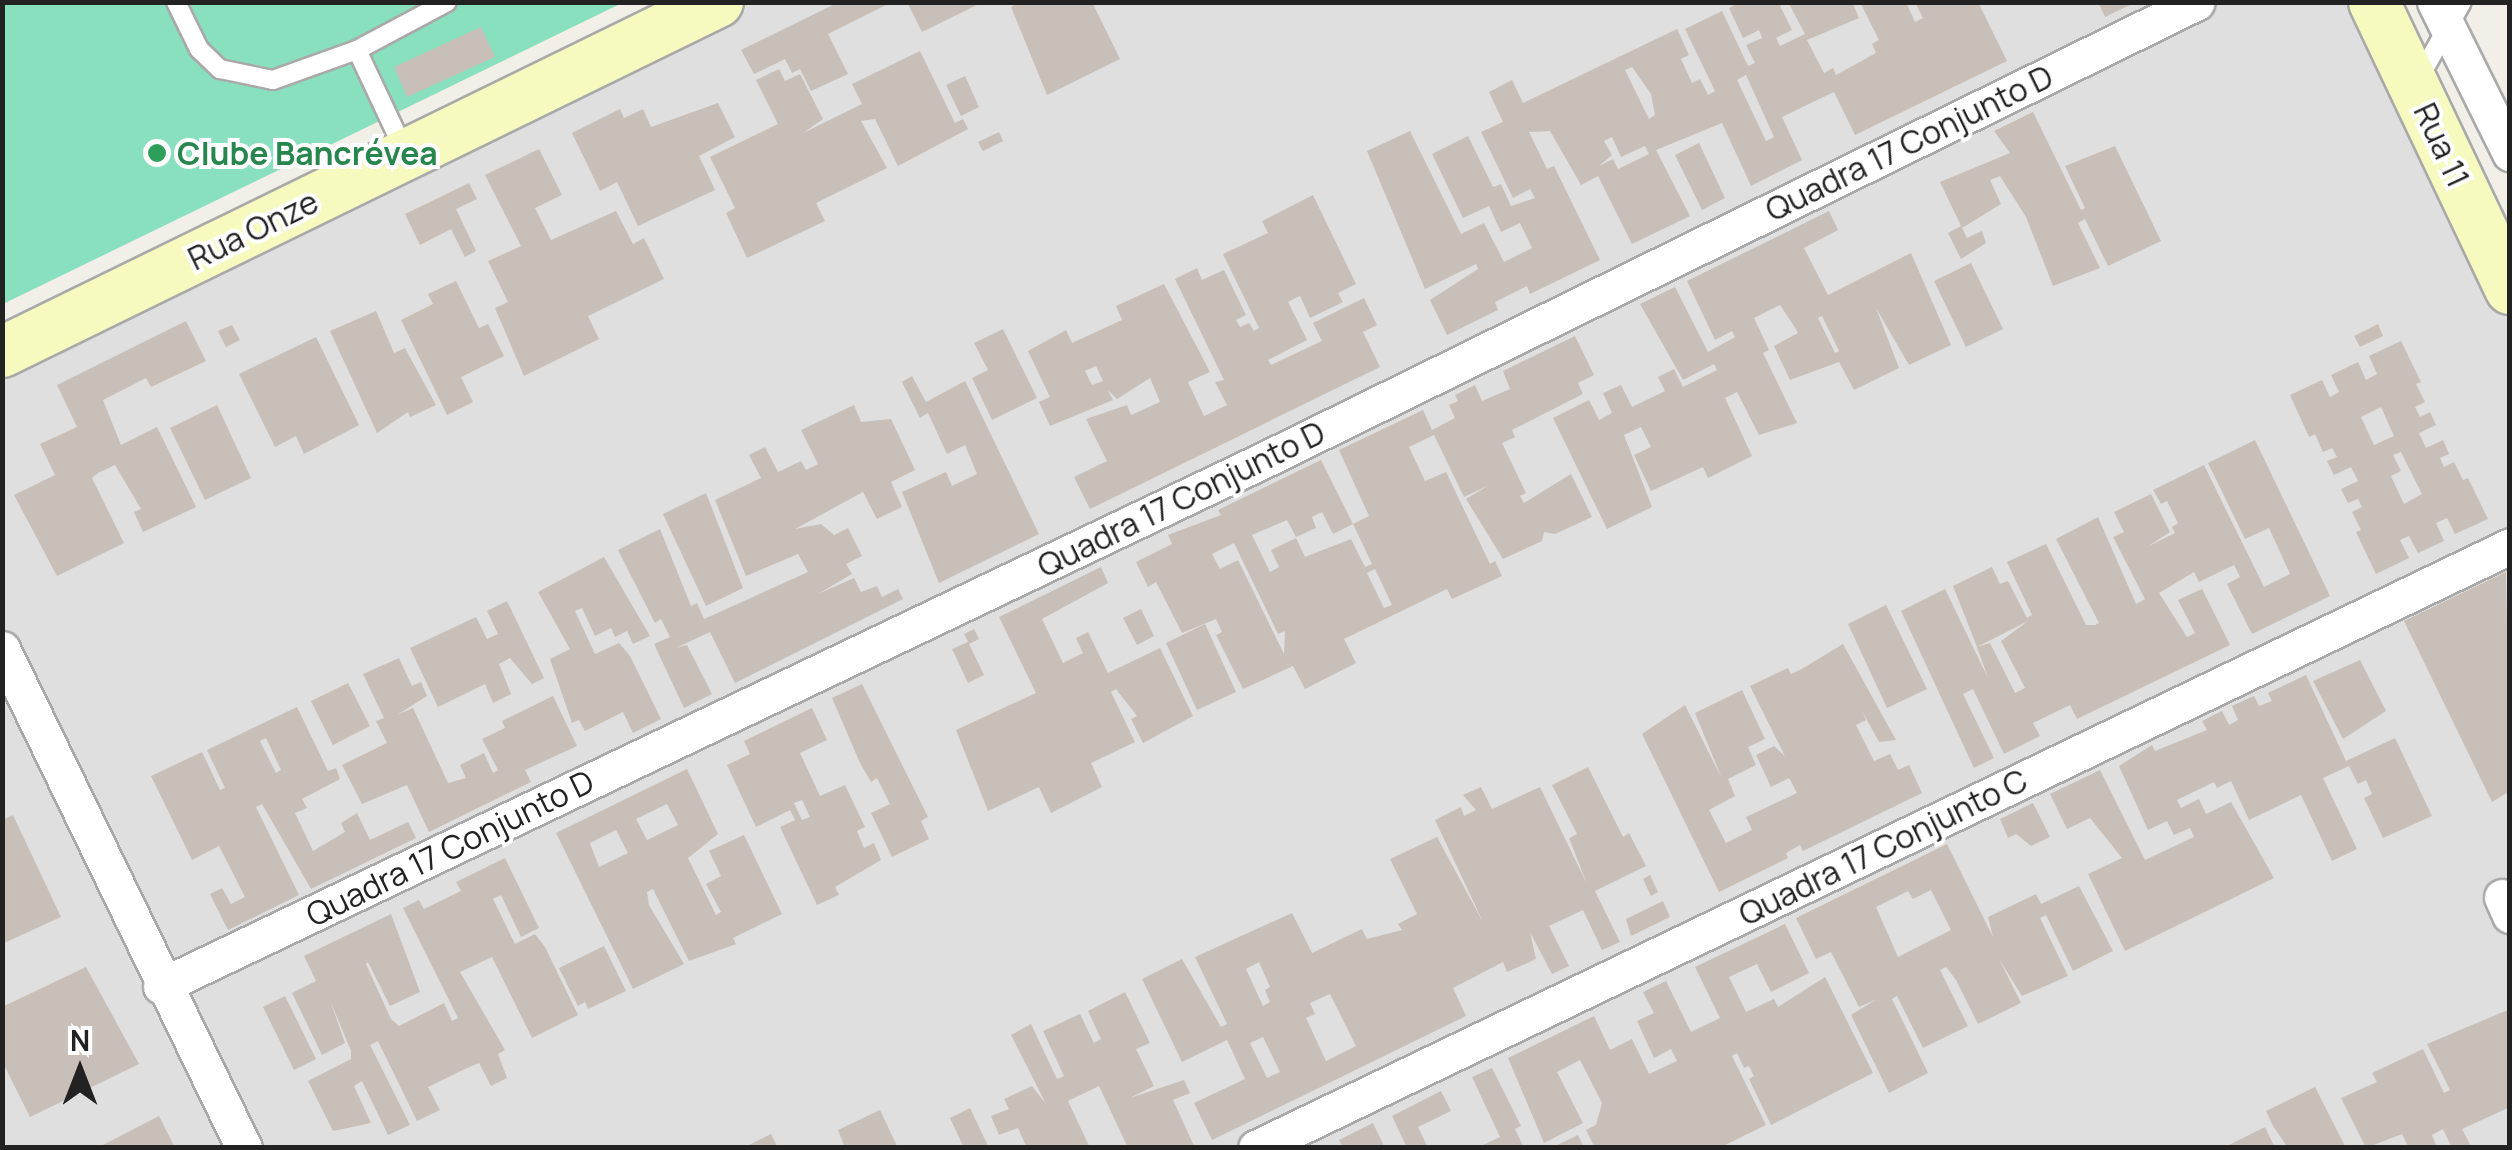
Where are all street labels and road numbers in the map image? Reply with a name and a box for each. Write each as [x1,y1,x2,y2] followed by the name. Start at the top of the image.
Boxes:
[1759,57,2059,229] street label: Quadra 17 Conjunto D
[2406,97,2478,193] street label: Rua 11
[182,182,324,278] street label: Rua Onze
[1031,413,1331,585] street label: Quadra 17 Conjunto D
[1732,760,2034,934] street label: Quadra 17 Conjunto C
[300,762,600,934] street label: Quadra 17 Conjunto D

